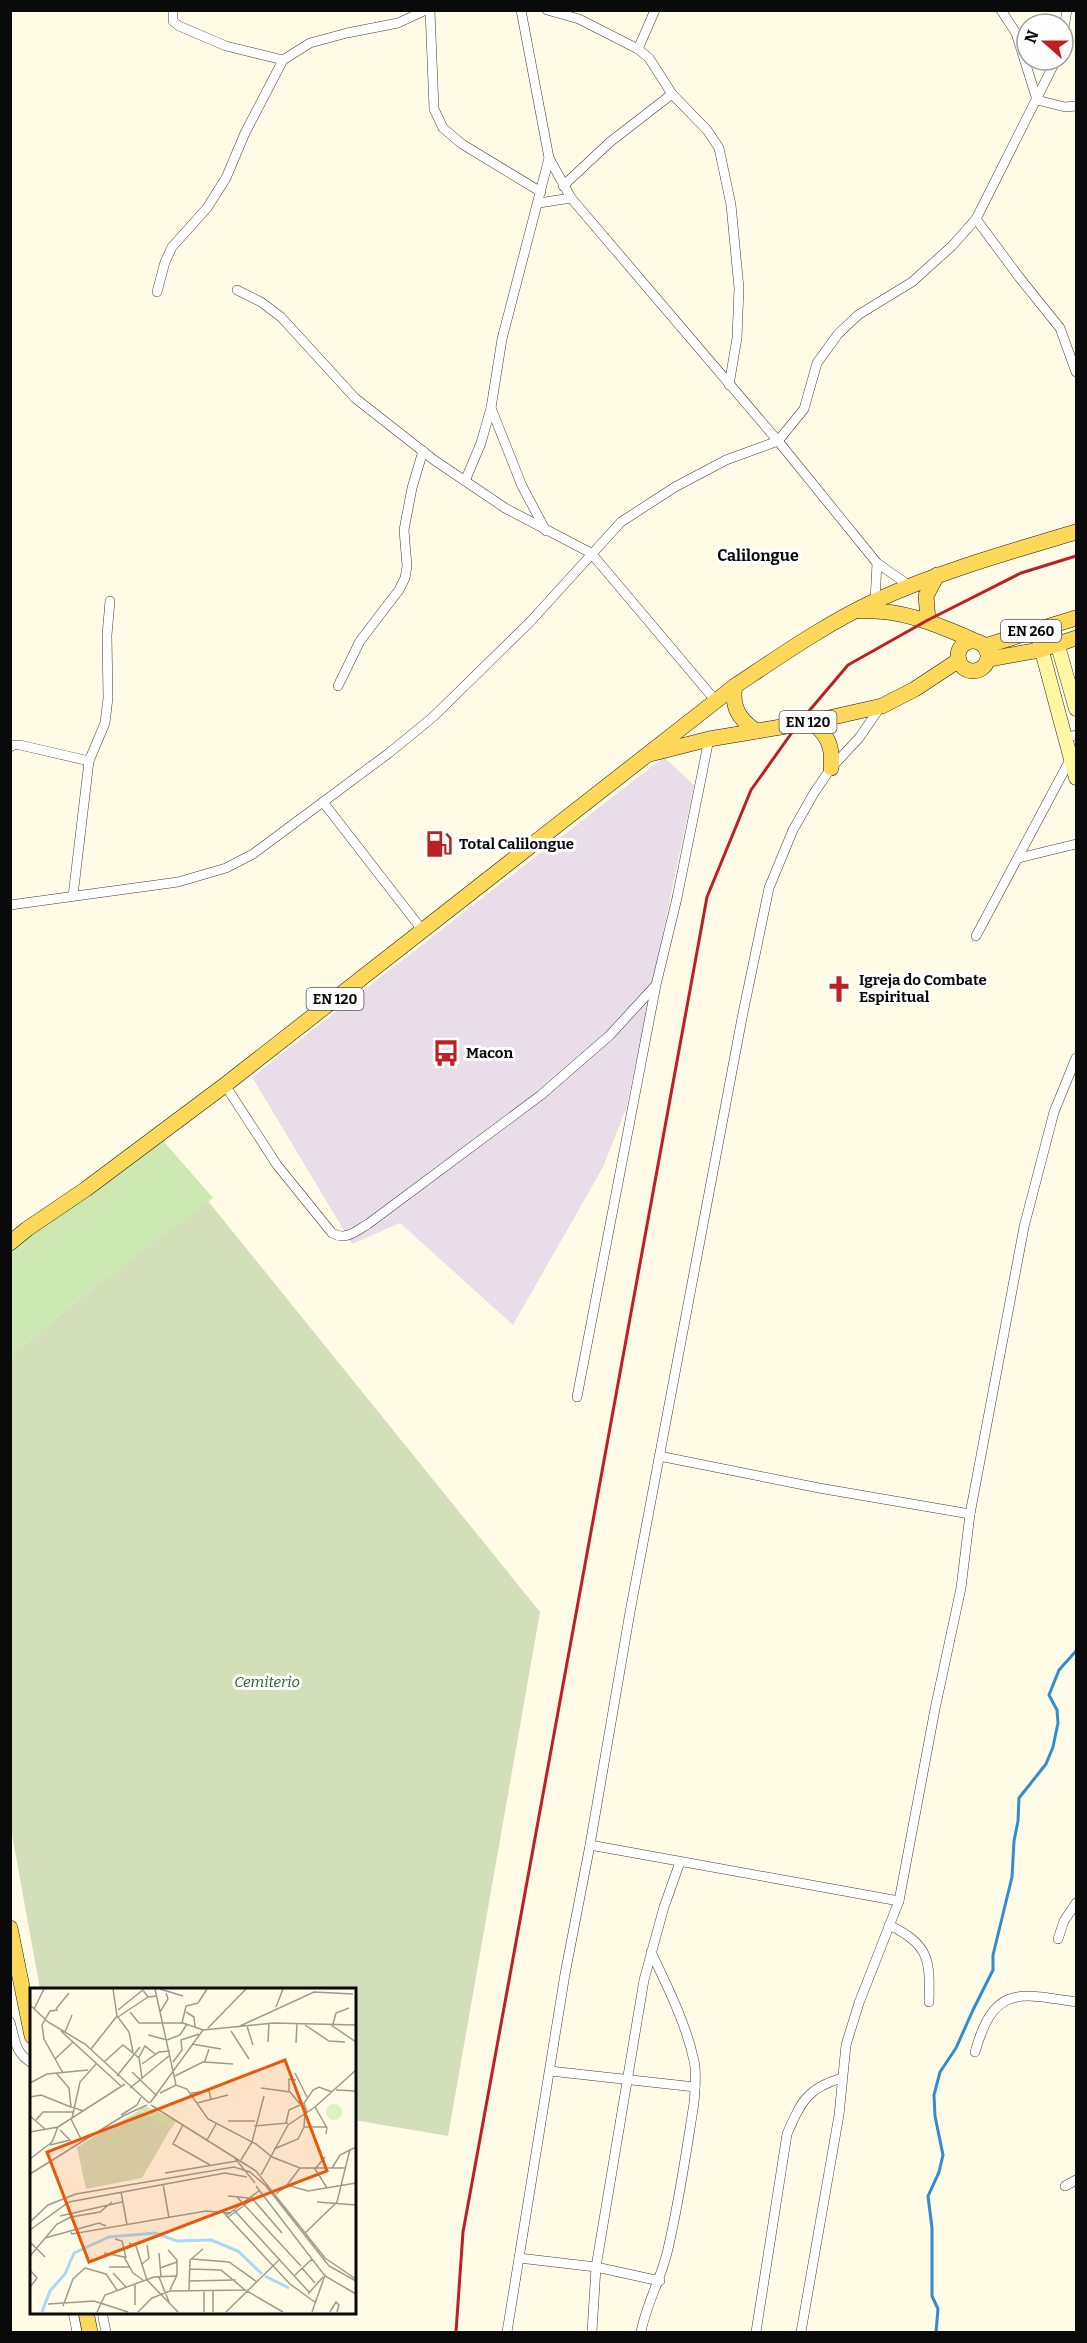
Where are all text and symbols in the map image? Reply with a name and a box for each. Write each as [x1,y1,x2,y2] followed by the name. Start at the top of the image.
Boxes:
[1015,12,1075,72] north arrow
[1020,28,1043,46] text: N
[717,546,799,565] district label: Calilongue
[1001,620,1061,642] road number: EN 260
[780,711,836,733] road number: EN 120
[424,829,454,859] fuel station icon: Total Calilongue
[459,835,574,853] place label: Total Calilongue
[859,971,987,1006] place label: Igreja do Combate Espiritual
[824,974,854,1004] church icon: Igreja do Combate Espiritual
[306,988,364,1010] road number: EN 120
[431,1038,461,1068] bus stop icon: Macon
[466,1044,513,1062] place label: Macon
[234,1673,300,1691] park label: Cemiterio
[30,1988,356,2313] inset map

